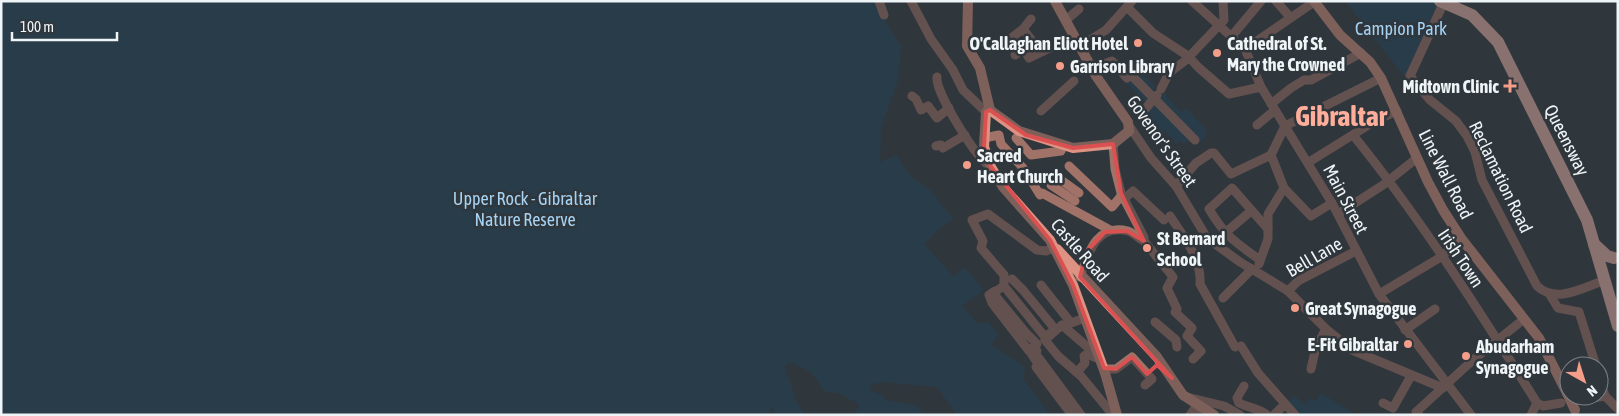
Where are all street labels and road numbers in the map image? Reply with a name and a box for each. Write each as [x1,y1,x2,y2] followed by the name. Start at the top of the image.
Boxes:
[1123,91,1201,191] street label: Govenor's Street
[1540,101,1594,179] street label: Queensway
[1465,118,1537,236] street label: Reclamation Road
[1414,126,1478,222] street label: Line Wall Road
[1319,161,1373,237] street label: Main Street
[1047,214,1113,286] street label: Castle Road
[1434,225,1488,291] street label: Irish Town
[1282,233,1346,281] street label: Bell Lane

